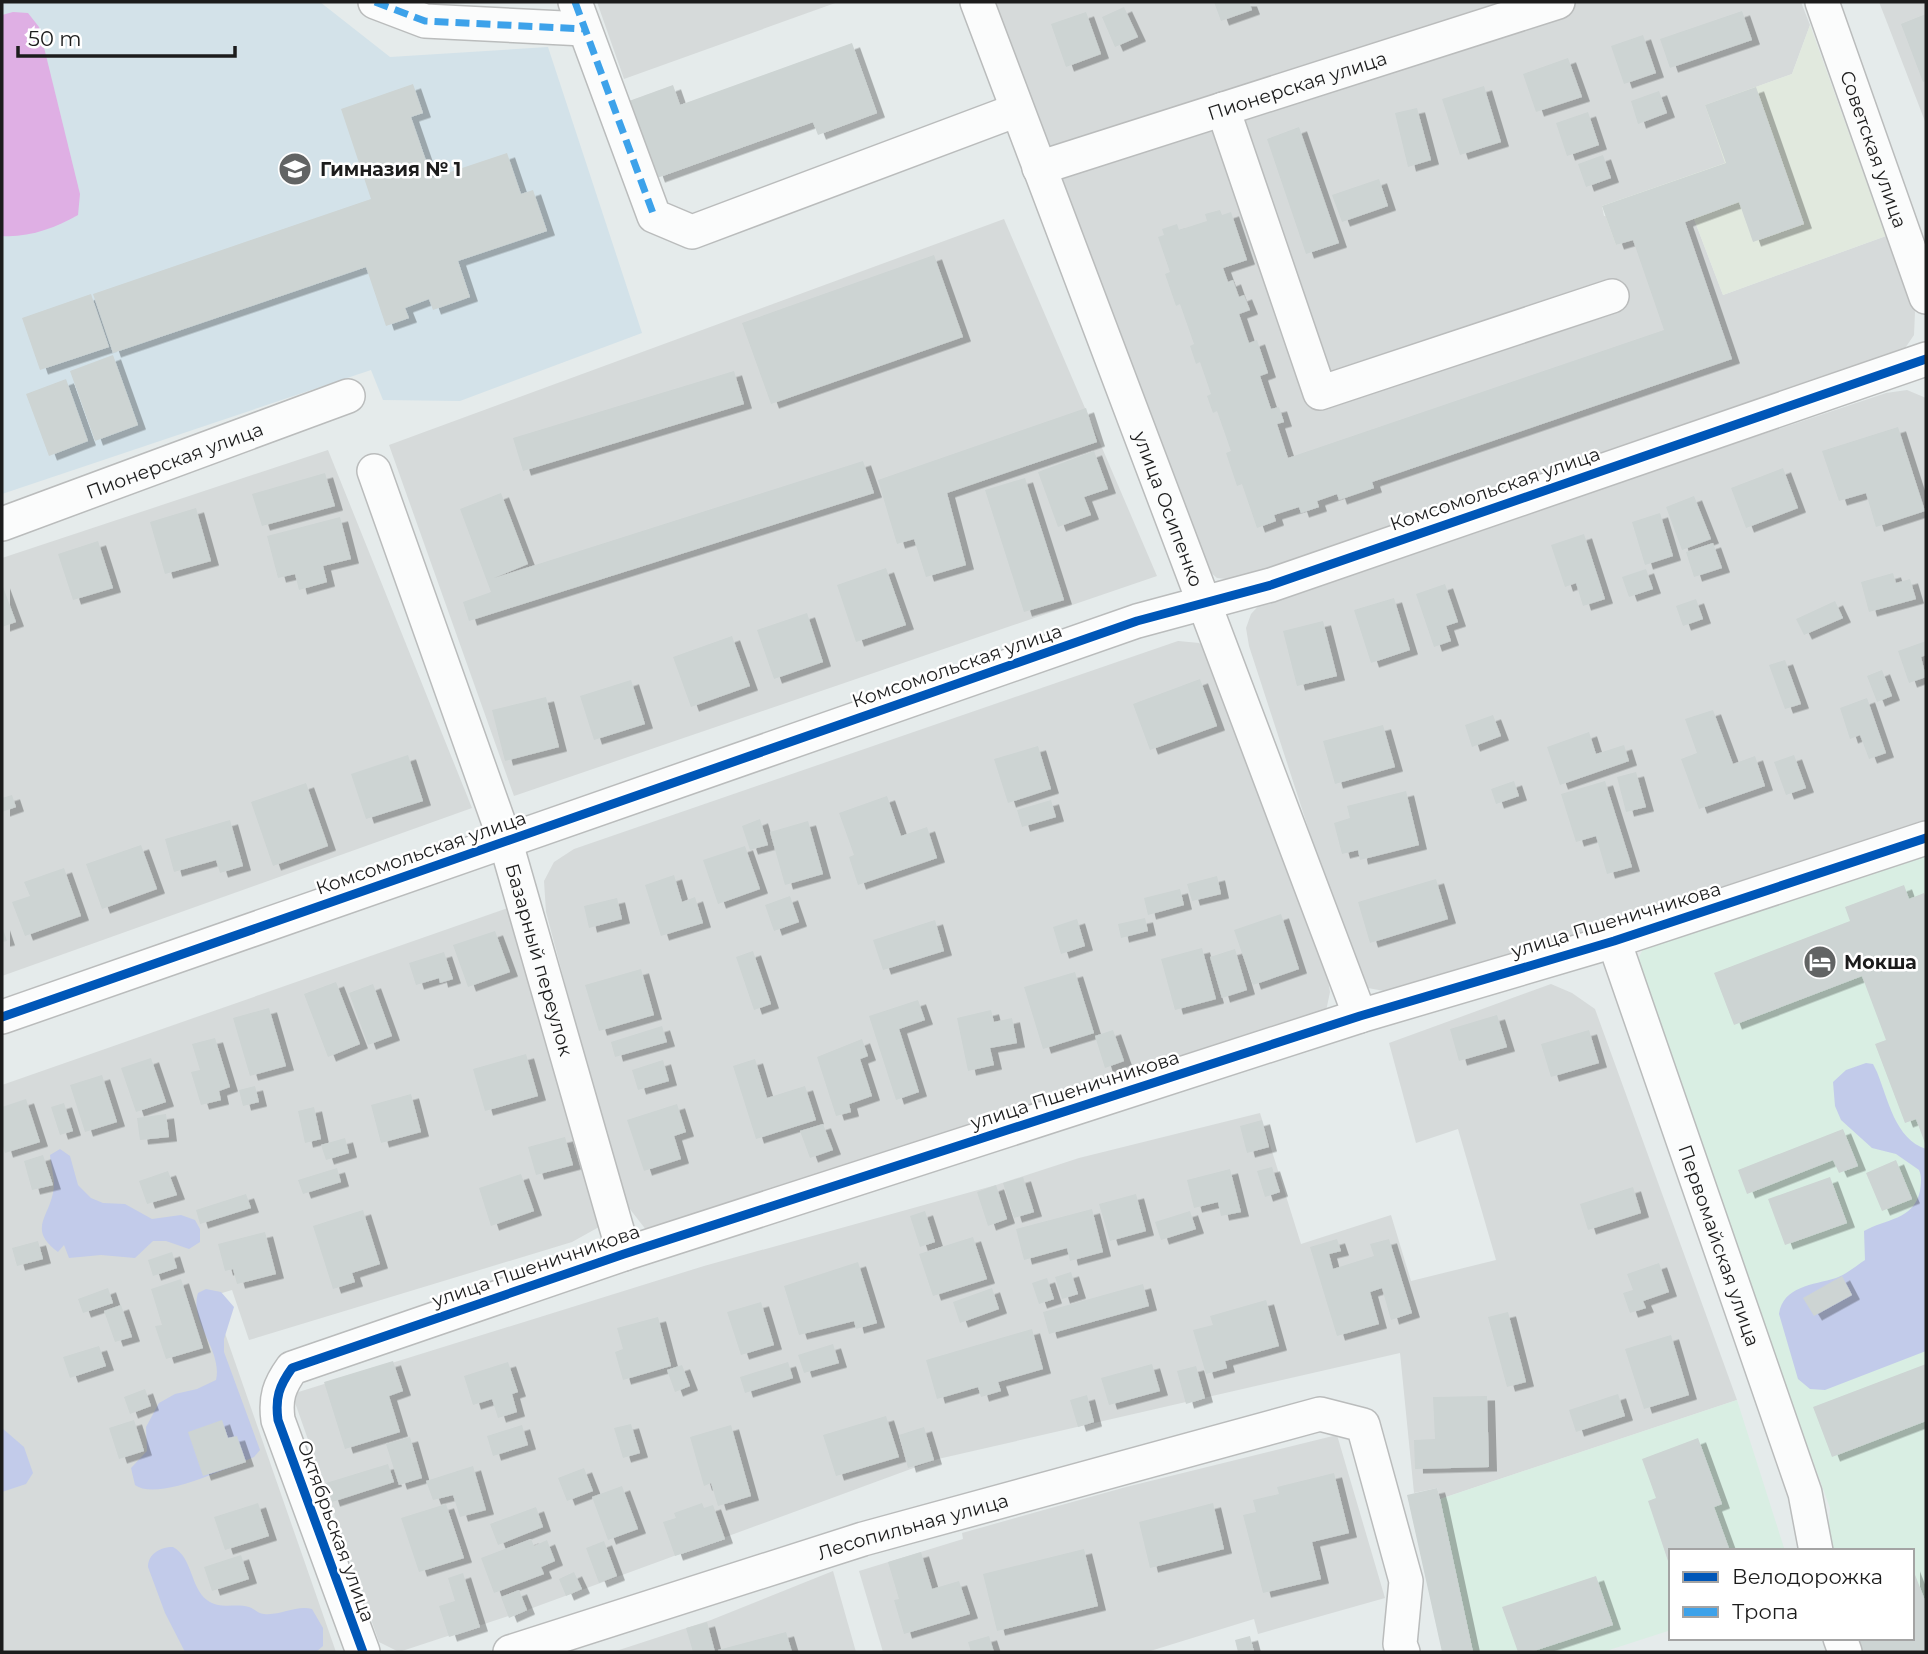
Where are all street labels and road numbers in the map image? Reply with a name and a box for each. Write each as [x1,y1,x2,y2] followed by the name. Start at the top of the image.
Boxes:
[1205,46,1390,125] street label: Пионерская улица
[1836,67,1912,231] street label: Советская улица
[83,417,266,503] street label: Пионерская улица
[1128,427,1208,590] street label: улица Осипенко
[1387,442,1603,536] street label: Комсомольская улица
[849,619,1065,713] street label: Комсомольская улица
[313,806,529,900] street label: Комсомольская улица
[501,861,578,1059] street label: Базарный переулок
[1507,877,1724,963] street label: улица Пшеничникова
[967,1045,1182,1135] street label: улица Пшеничникова
[1674,1141,1765,1349] street label: Первомайская улица
[428,1220,643,1313] street label: улица Пшеничникова
[292,1437,380,1625] street label: Октябрьская улица
[814,1488,1011,1564] street label: Лесопильная улица

